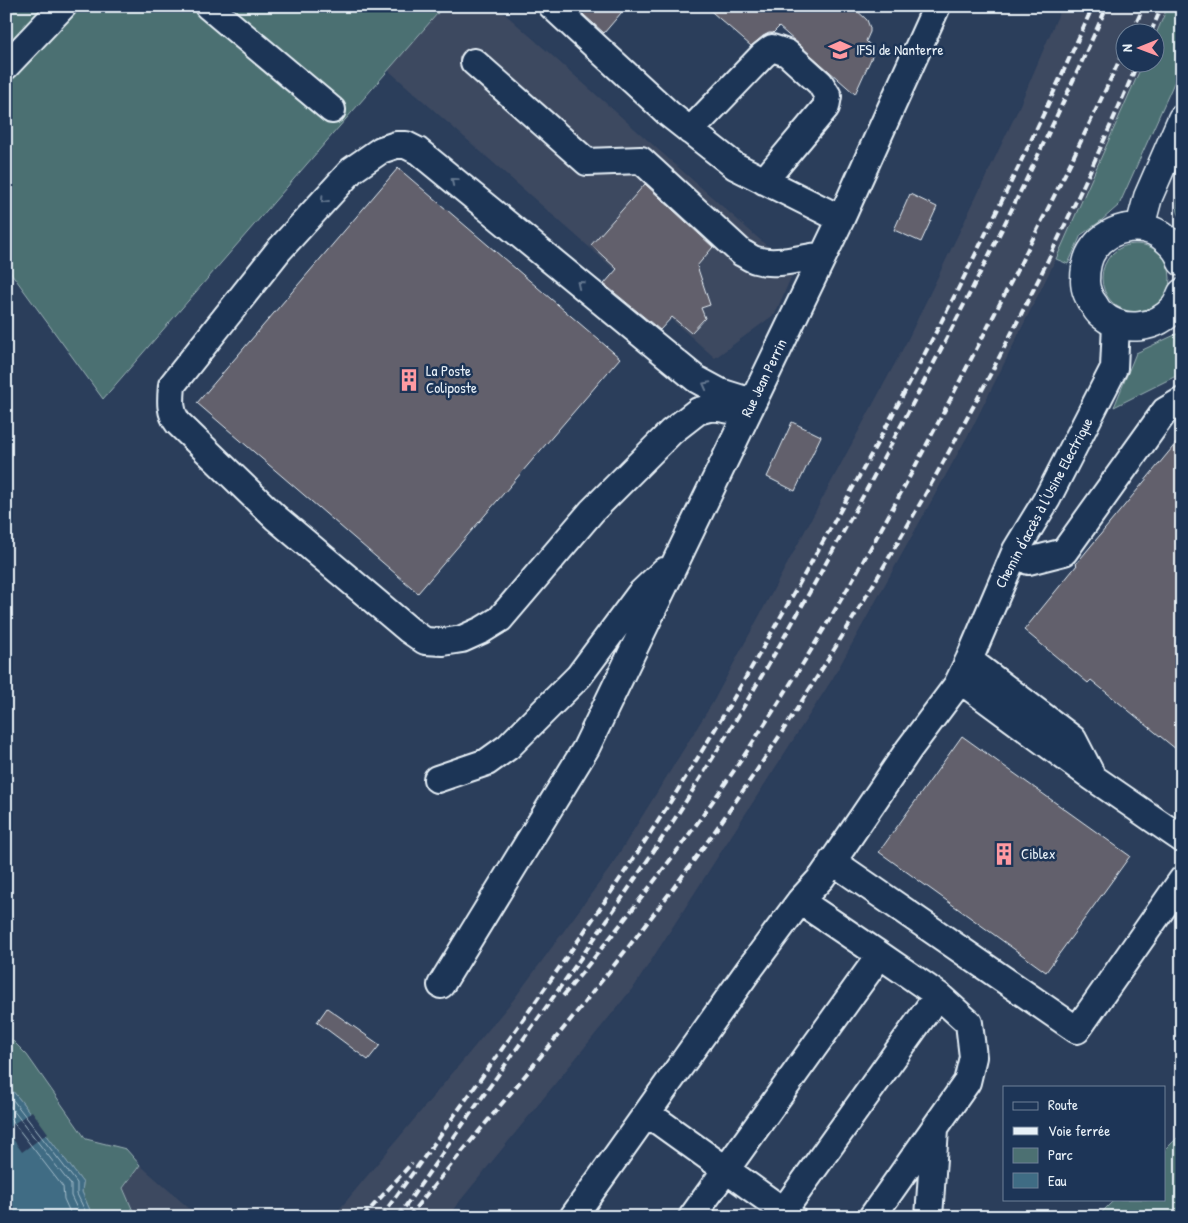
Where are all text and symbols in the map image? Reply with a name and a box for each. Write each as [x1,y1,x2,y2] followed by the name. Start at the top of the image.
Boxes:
[1116,22,1166,72] north arrow
[827,37,853,63] school or university icon: IFSI de Nanterre
[856,39,944,60] place label: IFSI de Nanterre
[1117,44,1136,52] text: N
[451,178,460,186] one-way arrow
[321,195,330,204] one-way arrow
[577,281,586,289] one-way arrow
[736,335,792,420] street label: Rue Jean Perrin
[426,360,477,398] place label: La Poste Coliposte
[396,367,422,393] building icon: La Poste Coliposte
[703,381,712,391] one-way arrow
[990,414,1098,592] street label: Chemin d'accès à l'Usine Electrique
[991,841,1017,867] building icon: Ciblex
[1021,843,1056,864] place label: Ciblex
[1003,1086,1166,1200] legend
[1048,1094,1078,1115] text: Route
[1048,1120,1110,1141] text: Voie ferrée
[1048,1144,1073,1165] text: Parc
[1048,1170,1067,1191] text: Eau

